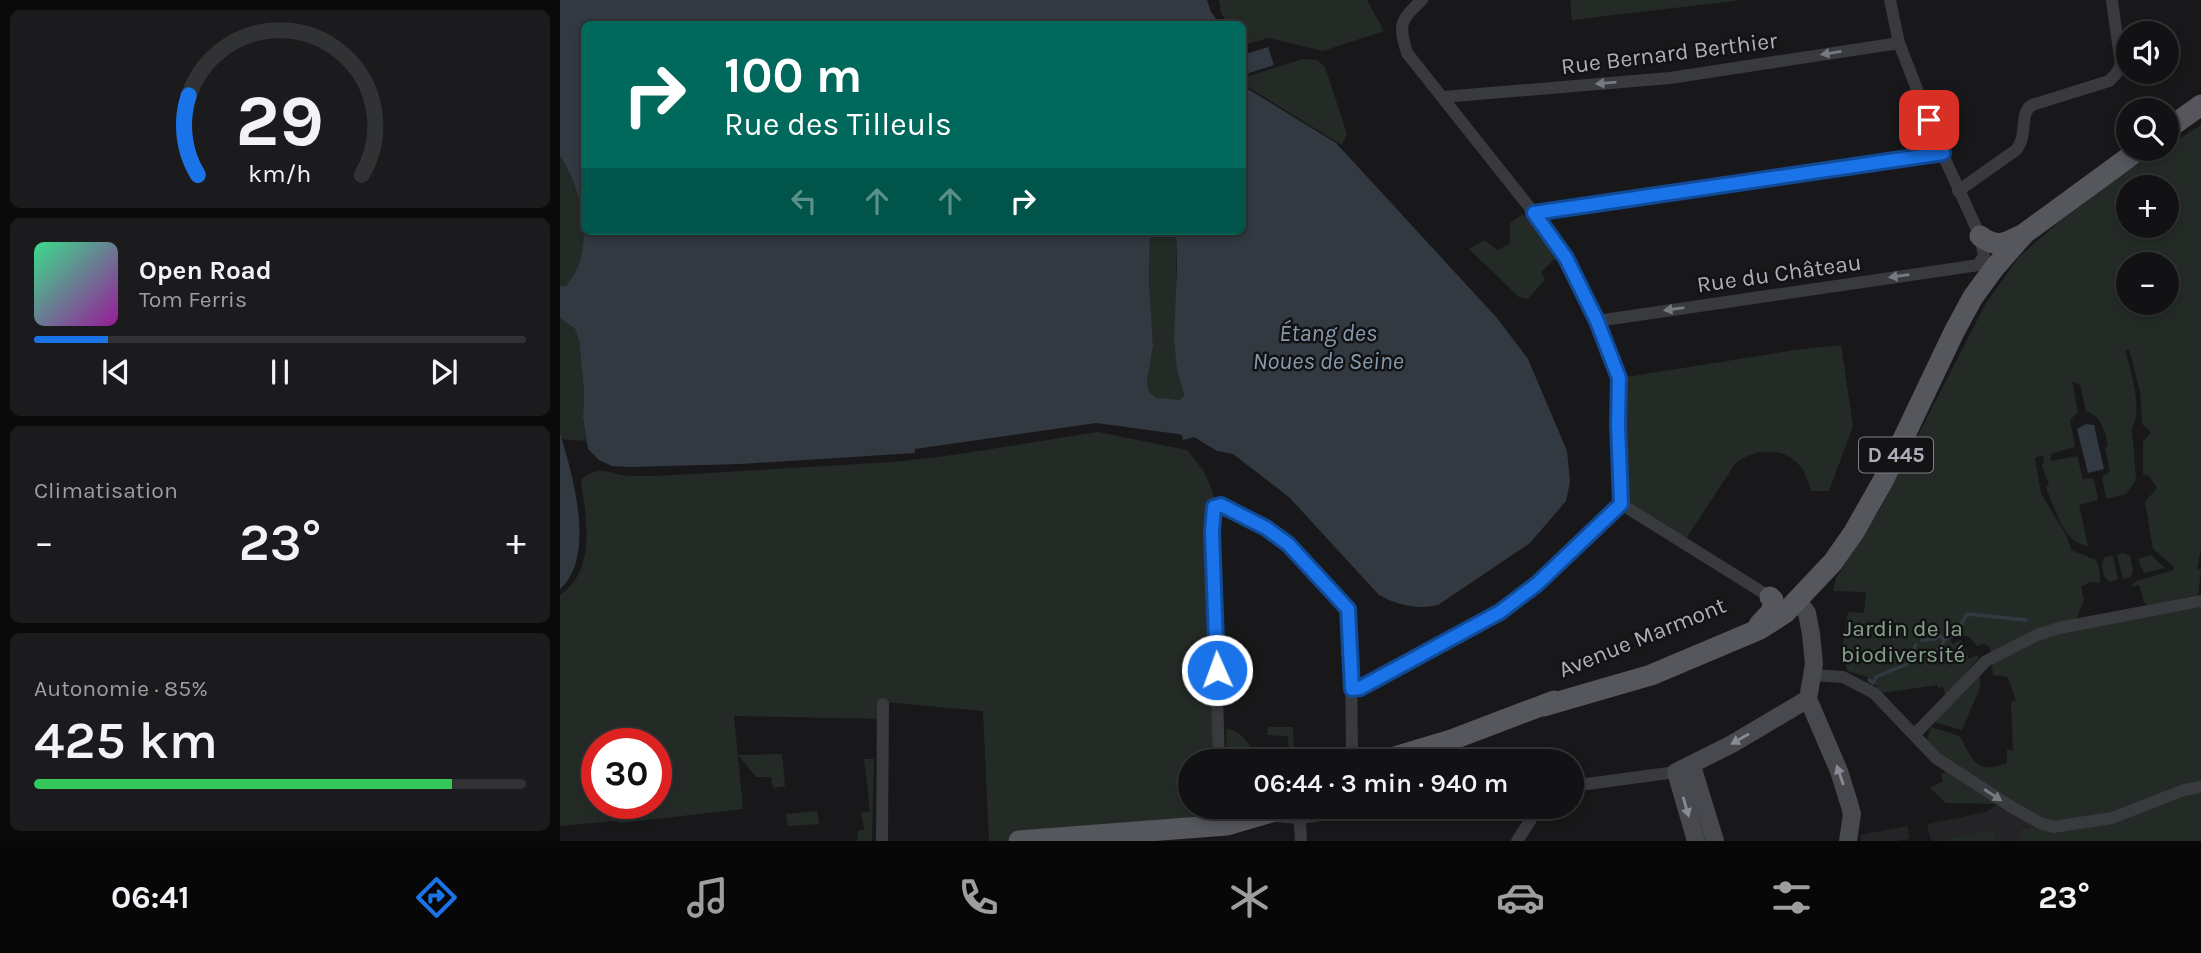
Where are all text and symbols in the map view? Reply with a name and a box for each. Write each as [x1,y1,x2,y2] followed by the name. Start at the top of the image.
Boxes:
[2116,21,2179,315] map controls
[2116,21,2179,84] button: sound
[1559,27,1779,80] street label: Rue Bernard Berthier
[724,47,862,104] text: 100 m
[1820,48,1842,59] one-way arrow
[609,49,700,140] icon: right
[236,78,324,163] text: 29
[1595,78,1617,89] one-way arrow
[1899,90,1959,150] pin
[2116,98,2179,161] button: search
[1910,101,1948,139] icon: arrive
[724,106,952,143] text: Rue des Tilleuls
[248,159,312,188] text: km/h
[2116,175,2179,238] button: +
[785,182,823,220] icon: left
[858,182,896,220] icon: ahead
[931,182,969,220] icon: ahead
[1004,182,1042,220] icon: right
[1695,249,1863,298] street label: Rue du Château
[2116,252,2179,315] button: −
[139,255,272,286] text: Open Road
[1888,271,1910,282] one-way arrow
[139,286,247,313] text: Tom Ferris
[1663,304,1685,315] one-way arrow
[1252,319,1404,375] water label: Étang des Noues de Seine
[97,353,135,391] icon: previous
[261,353,299,391] icon: pause
[425,353,463,391] icon: next
[1859,438,1933,472] road number: D 445
[34,477,178,504] text: Climatisation
[239,512,321,573] text: 23°
[34,520,54,565] text: −
[506,520,526,565] text: +
[1555,591,1730,683] street label: Avenue Marmont
[1841,615,1965,668] park label: Jardin de la biodiversité
[1180,633,1254,707] position arrow
[34,675,208,702] text: Autonomie · 85%
[34,710,218,771] text: 425 km
[581,728,672,819] speed limit sign: 30
[1730,733,1750,745] one-way arrow
[1834,764,1845,785] one-way arrow
[1254,768,1508,799] text: 06:44 · 3 min · 940 m
[1984,788,2003,801] one-way arrow
[1681,796,1692,818] one-way arrow
[412,873,461,922] icon: directions
[683,873,732,922] icon: music
[954,873,1003,922] icon: phone
[1225,873,1274,922] icon: climate
[1496,873,1545,922] icon: car
[1767,873,1816,922] icon: filters
[111,879,190,916] text: 06:41
[2038,879,2090,916] text: 23°

